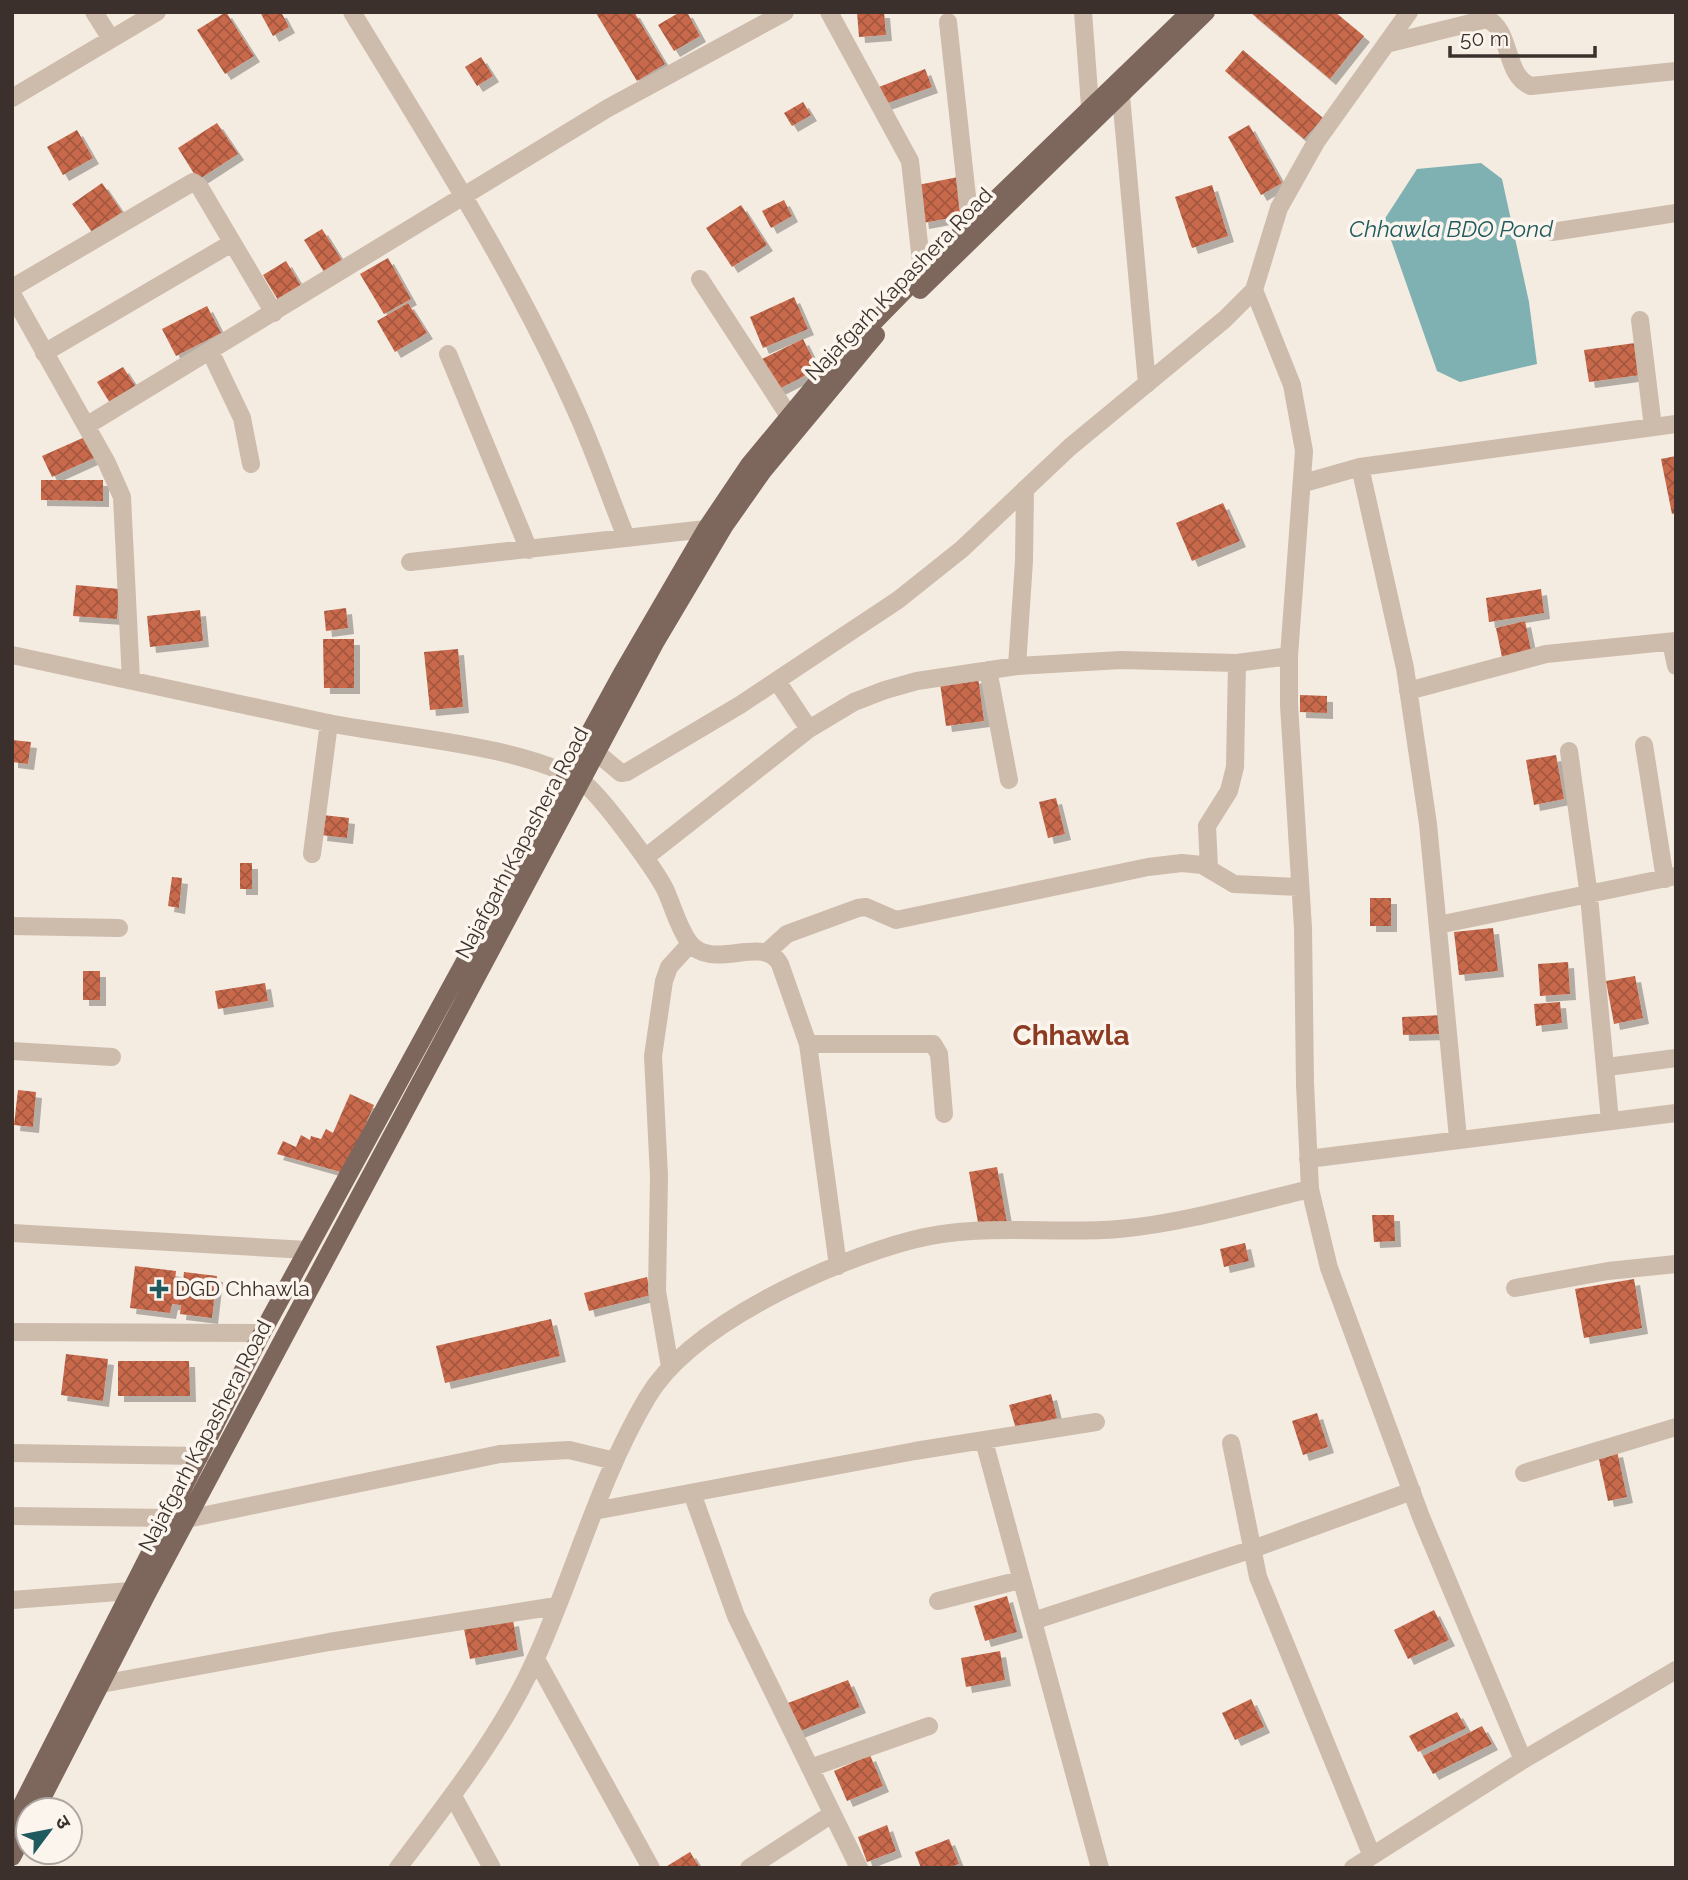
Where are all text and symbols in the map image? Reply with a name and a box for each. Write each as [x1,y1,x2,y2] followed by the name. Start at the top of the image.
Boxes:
[1450,14,1595,58] scale bar
[1460,26,1509,51] text: 50 m
[800,182,997,385] street label: Najafgarh Kapashera Road
[1349,215,1554,242] water label: Chhawla BDO Pond
[450,723,593,963] street label: Najafgarh Kapashera Road
[1013,1019,1130,1052] district label: Chhawla
[175,1276,310,1301] place label: DGD Chhawla
[149,1279,169,1299] marker: DGD Chhawla
[133,1316,276,1556] street label: Najafgarh Kapashera Road
[14,1796,84,1866] north arrow
[51,1811,76,1833] text: उ

